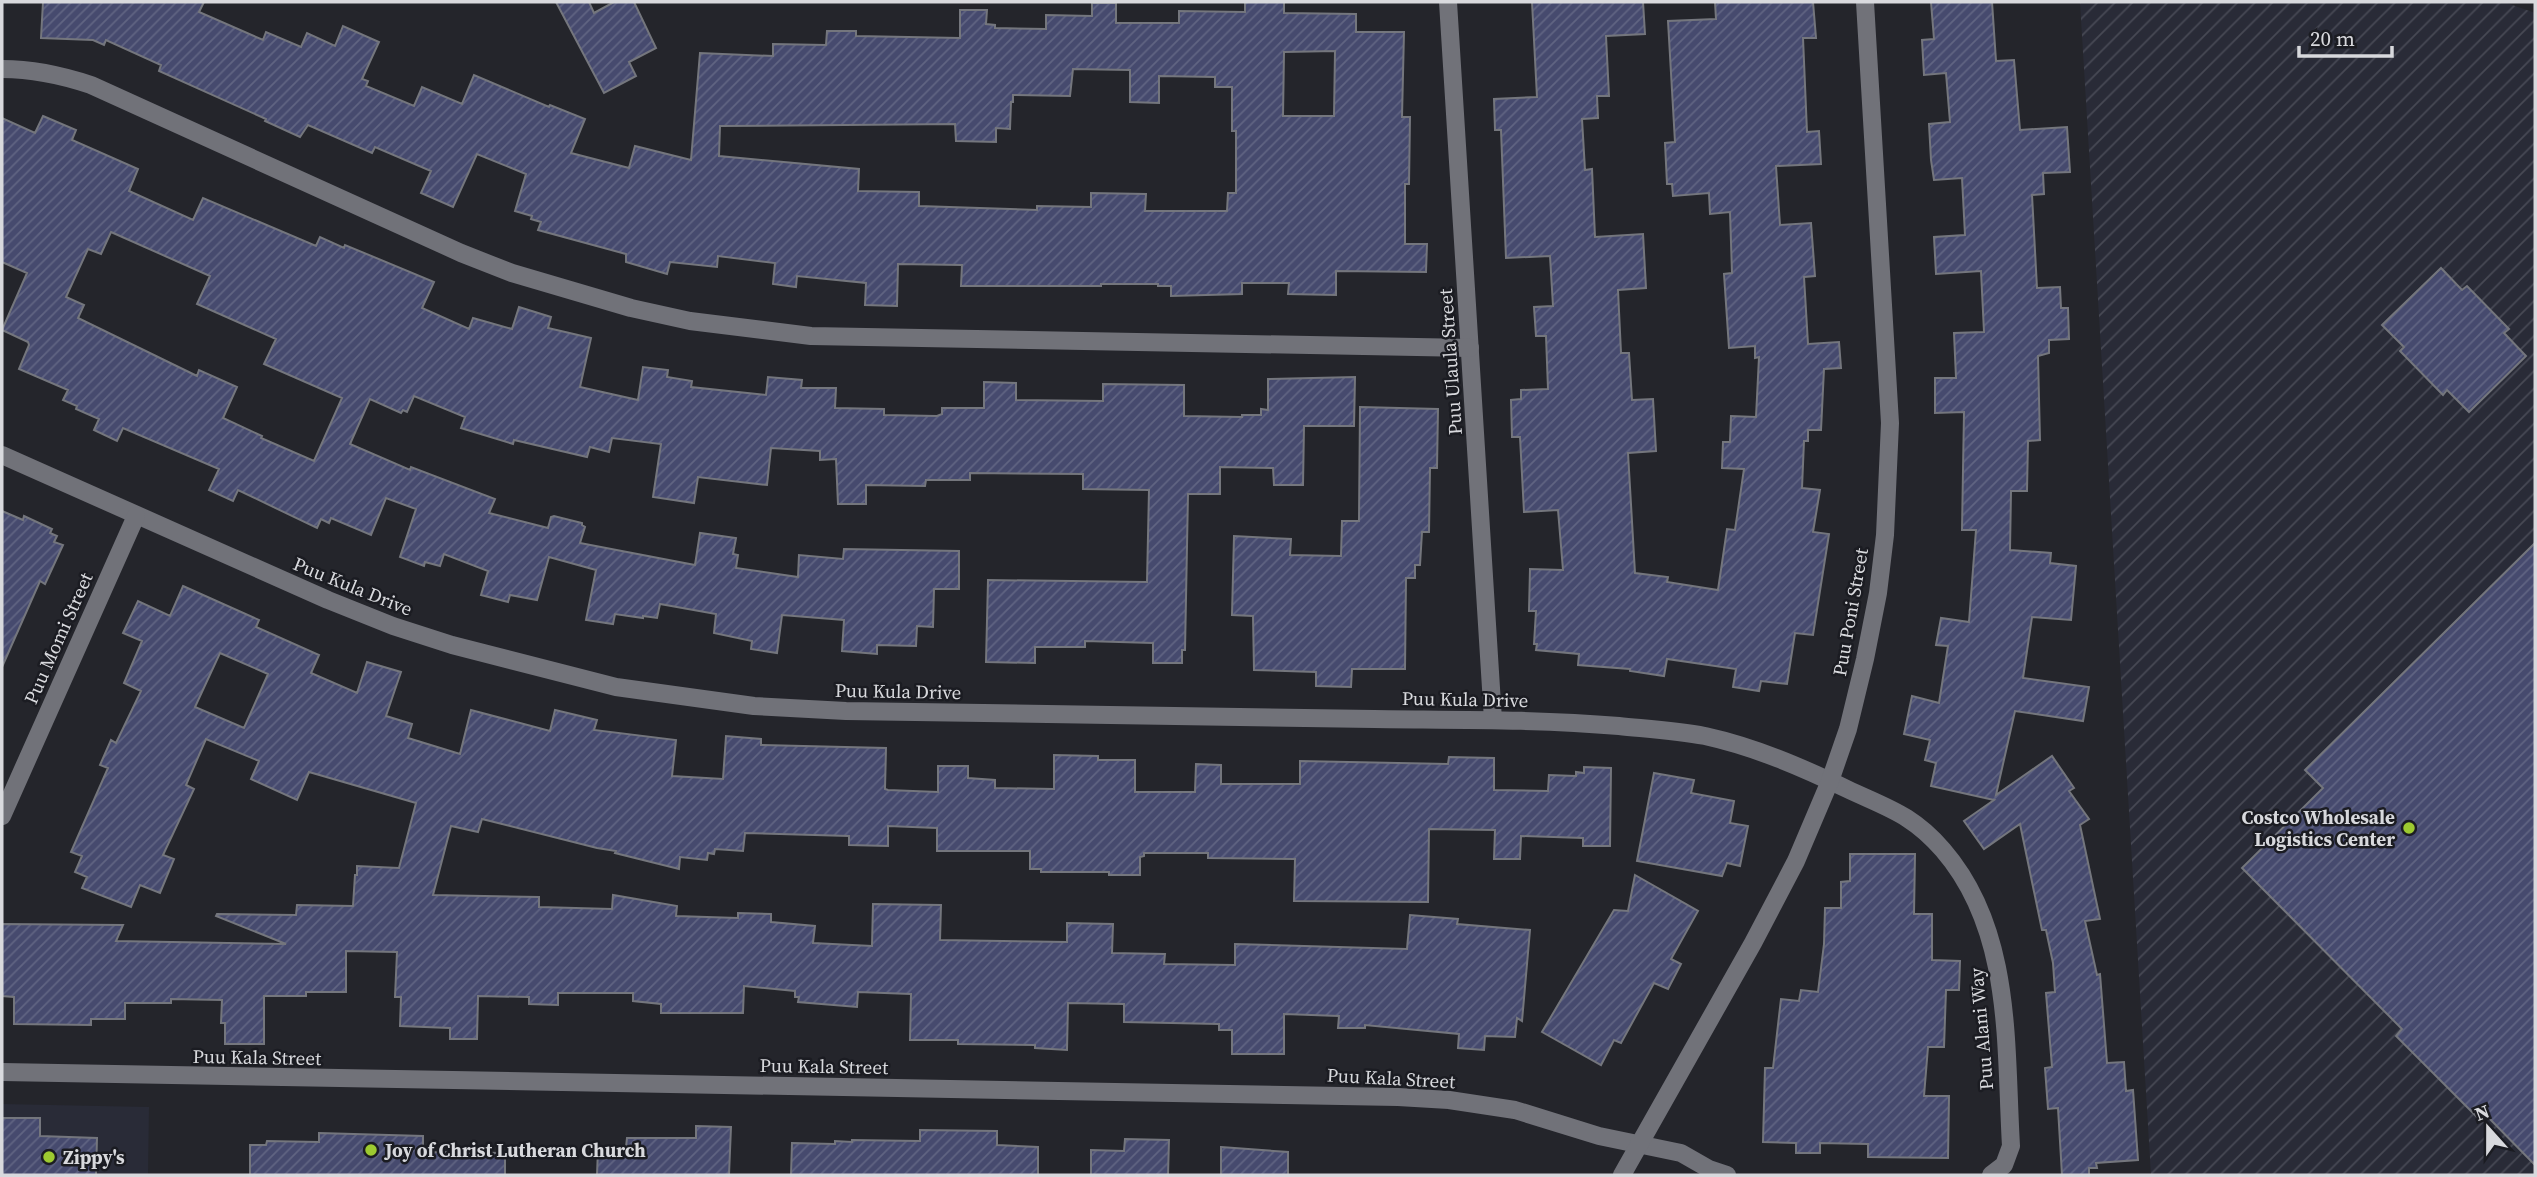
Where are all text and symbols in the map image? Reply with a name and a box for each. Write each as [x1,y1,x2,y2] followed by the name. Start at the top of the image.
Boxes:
[2299,14,2392,58] scale bar
[2310,24,2355,53] text: 20 m
[1432,287,1468,436] street label: Puu Ulaula Street
[1826,545,1874,678] street label: Puu Poni Street
[289,550,417,622] street label: Puu Kula Drive
[17,567,99,708] street label: Puu Momi Street
[835,677,961,705] street label: Puu Kula Drive
[1402,685,1528,713] street label: Puu Kula Drive
[2241,804,2395,852] place label: Costco Wholesale Logistics Center
[2401,820,2417,836] marker: Costco Wholesale Logistics Center
[1963,967,1999,1091] street label: Puu Alani Way
[192,1043,322,1071] street label: Puu Kala Street
[759,1052,889,1080] street label: Puu Kala Street
[1326,1062,1457,1094] street label: Puu Kala Street
[2453,1093,2523,1163] north arrow
[2471,1097,2493,1127] text: N
[384,1137,646,1163] place label: Joy of Christ Lutheran Church
[363,1142,379,1158] marker: Joy of Christ Lutheran Church
[63,1144,125,1170] place label: Zippy's
[41,1149,57,1165] marker: Zippy's

